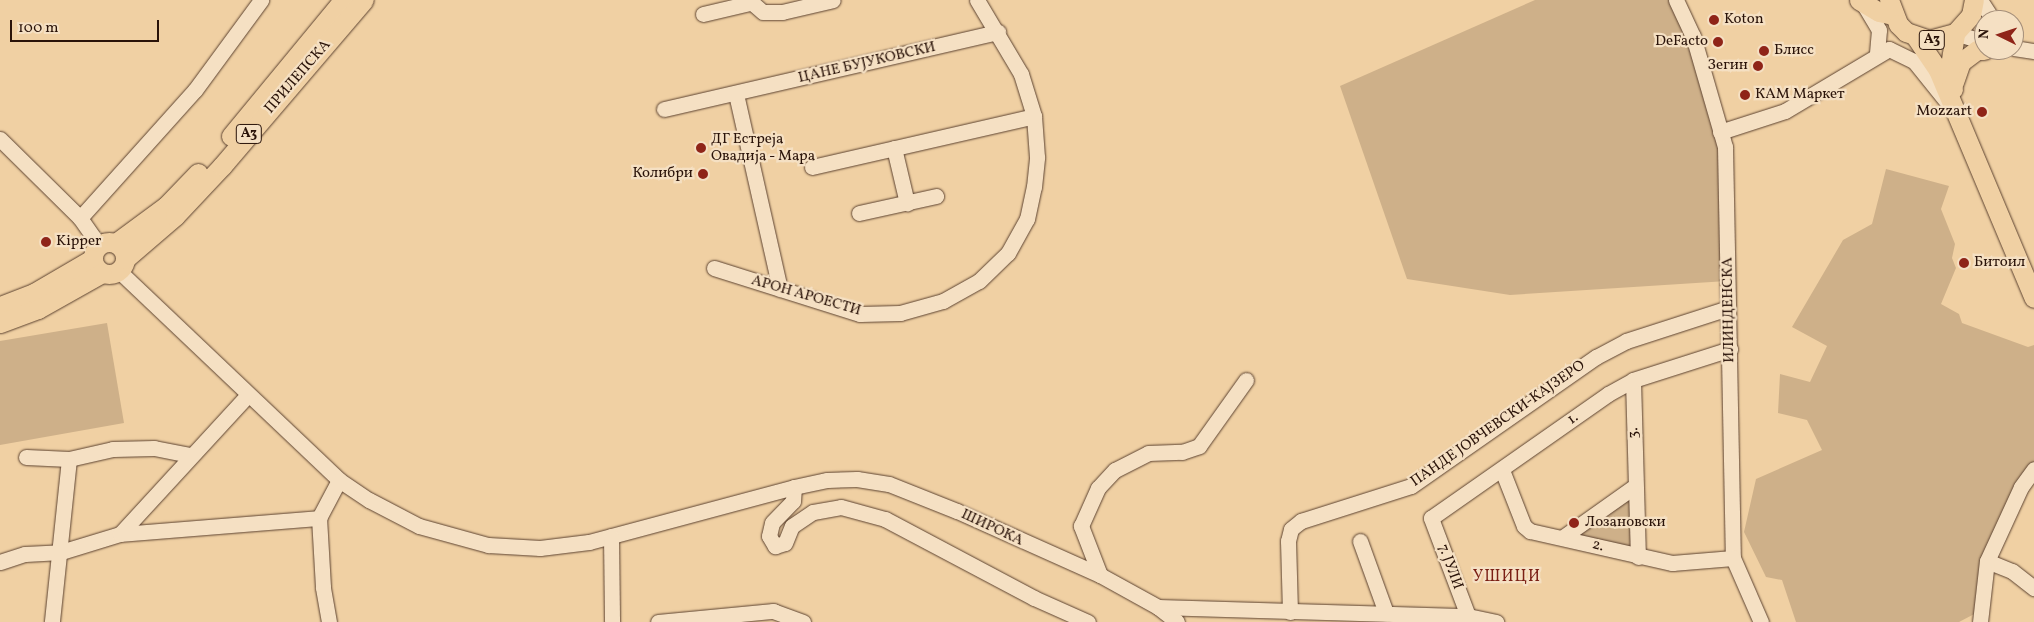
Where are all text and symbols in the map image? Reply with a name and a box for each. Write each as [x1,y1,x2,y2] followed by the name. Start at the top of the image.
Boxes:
[12,10,161,42] scale bar
[1974,10,2024,60] north arrow
[1724,11,1764,29] place label: Koton
[1708,14,1720,26] marker: Koton
[18,18,58,39] text: 100 m
[1918,28,1946,52] road number: A3
[1975,28,1994,40] text: N
[1655,33,1708,51] place label: DeFacto
[261,36,335,118] street label: ПРИЛЕПСКА
[1712,36,1724,48] marker: DeFacto
[796,38,938,88] street label: ЦАНЕ БУЈУКОВСКИ
[1774,42,1814,60] place label: Блисс
[1758,45,1770,57] marker: Блисс
[1708,57,1748,75] place label: Зегин
[1752,60,1764,72] marker: Зегин
[1755,86,1845,104] place label: КАМ Маркет
[1739,89,1751,101] marker: КАМ Маркет
[1916,103,1972,121] place label: Mozzart
[1976,106,1988,118] marker: Mozzart
[235,122,263,146] road number: A3
[711,130,816,165] place label: ДГ Естреја Овадија - Мара
[695,142,707,154] marker: ДГ Естреја Овадија - Мара
[632,165,693,183] place label: Колибри
[697,168,709,180] marker: Колибри
[56,233,101,251] place label: Kipper
[40,236,52,248] marker: Kipper
[1974,254,2025,272] place label: Битоил
[1719,257,1739,363] street label: ИЛИНДЕНСКА
[1958,257,1970,269] marker: Битоил
[749,272,863,320] street label: АРОН АРОЕСТИ
[1407,357,1589,491] street label: ПАНДЕ ЈОВЧЕВСКИ-КАЈЗЕРО
[1564,409,1582,429] street label: 1.
[1625,427,1643,439] street label: 3.
[958,506,1026,550] street label: ШИРОКА
[1585,514,1666,532] place label: Лозановски
[1567,516,1581,530] marker: Лозановски
[1590,536,1606,556] street label: 2.
[1434,542,1466,592] street label: 7. ЈУЛИ
[1472,567,1542,587] district label: УШИЦИ

